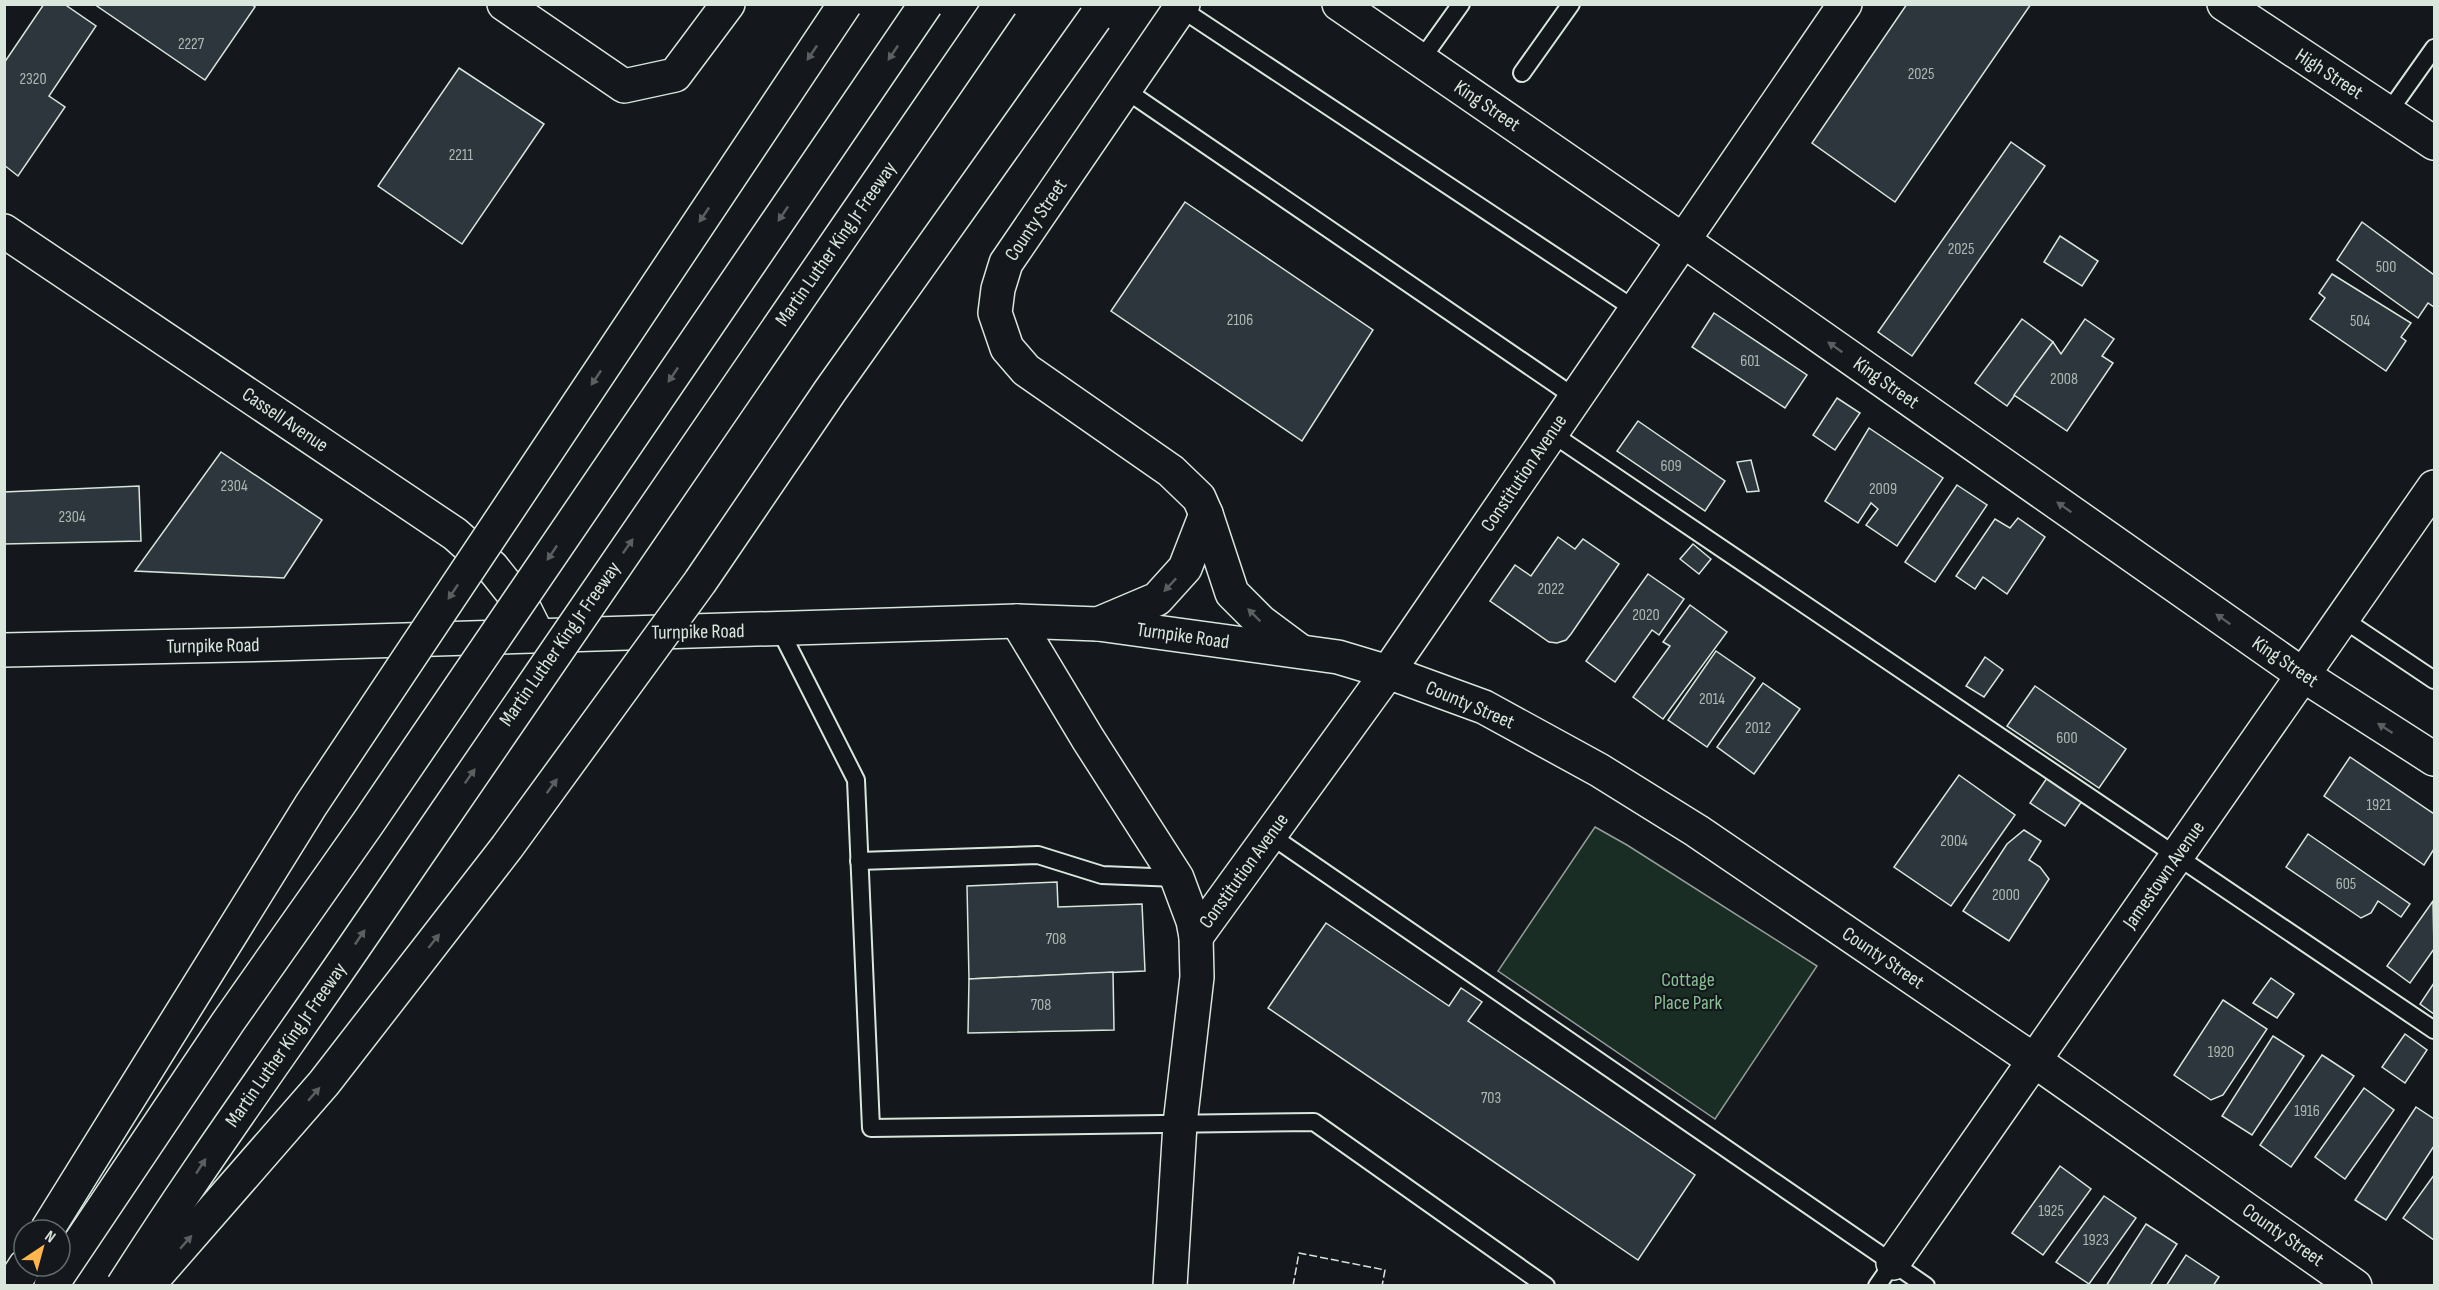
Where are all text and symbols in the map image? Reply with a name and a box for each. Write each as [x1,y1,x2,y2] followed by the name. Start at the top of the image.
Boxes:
[178,35,205,54] house number: 2227
[2291,43,2367,105] street label: High Street
[887,44,899,60] one-way arrow
[807,45,818,61] one-way arrow
[1908,65,1934,84] house number: 2025
[19,70,47,89] house number: 2320
[1449,75,1525,137] street label: King Street
[449,146,474,165] house number: 2211
[770,157,902,331] street label: Martin Luther King Jr Freeway
[1000,174,1072,266] street label: County Street
[778,206,789,222] one-way arrow
[698,207,710,223] one-way arrow
[1948,240,1974,259] house number: 2025
[2376,258,2396,277] house number: 500
[1227,311,1253,330] house number: 2106
[2350,312,2370,331] house number: 504
[1828,341,1844,353] one-way arrow
[1740,352,1760,371] house number: 601
[1849,352,1923,414] street label: King Street
[668,367,679,383] one-way arrow
[590,369,602,385] one-way arrow
[2050,370,2078,389] house number: 2008
[237,382,333,458] street label: Cassell Avenue
[1476,410,1572,536] street label: Constitution Avenue
[1660,457,1682,476] house number: 609
[220,477,248,496] house number: 2304
[1869,480,1897,499] house number: 2009
[2056,501,2072,513] one-way arrow
[58,508,86,527] house number: 2304
[622,538,633,554] one-way arrow
[546,545,558,561] one-way arrow
[494,557,626,731] street label: Martin Luther King Jr Freeway
[1163,578,1177,592] one-way arrow
[1538,580,1564,599] house number: 2022
[448,584,459,600] one-way arrow
[1632,606,1660,625] house number: 2020
[1247,609,1261,623] one-way arrow
[2216,613,2232,625] one-way arrow
[1135,618,1231,654] street label: Turnpike Road
[651,619,745,645] street label: Turnpike Road
[2247,631,2323,693] street label: King Street
[166,633,260,659] street label: Turnpike Road
[1422,676,1518,734] street label: County Street
[1699,690,1725,709] house number: 2014
[1745,719,1771,738] house number: 2012
[2377,723,2393,734] one-way arrow
[2056,729,2078,748] house number: 600
[464,768,476,784] one-way arrow
[546,778,558,794] one-way arrow
[2367,796,2392,815] house number: 1921
[1194,809,1294,933] street label: Constitution Avenue
[2117,817,2210,934] street label: Jamestown Avenue
[1940,832,1968,851] house number: 2004
[2336,875,2356,894] house number: 605
[1992,886,2020,905] house number: 2000
[1837,922,1929,994] street label: County Street
[355,929,366,946] one-way arrow
[1046,930,1066,949] house number: 708
[428,933,441,949] one-way arrow
[220,958,352,1132] street label: Martin Luther King Jr Freeway
[1654,968,1722,1015] park label: Cottage Place Park
[1031,996,1051,1015] house number: 708
[2208,1043,2234,1062] house number: 1920
[307,1087,320,1102] one-way arrow
[1481,1089,1501,1108] house number: 703
[2294,1102,2320,1121] house number: 1916
[196,1158,207,1175] one-way arrow
[2238,1198,2328,1272] street label: County Street
[2038,1202,2064,1221] house number: 1925
[12,1218,72,1278] north arrow
[41,1227,59,1247] text: N
[2083,1231,2109,1250] house number: 1923
[180,1234,193,1250] one-way arrow

